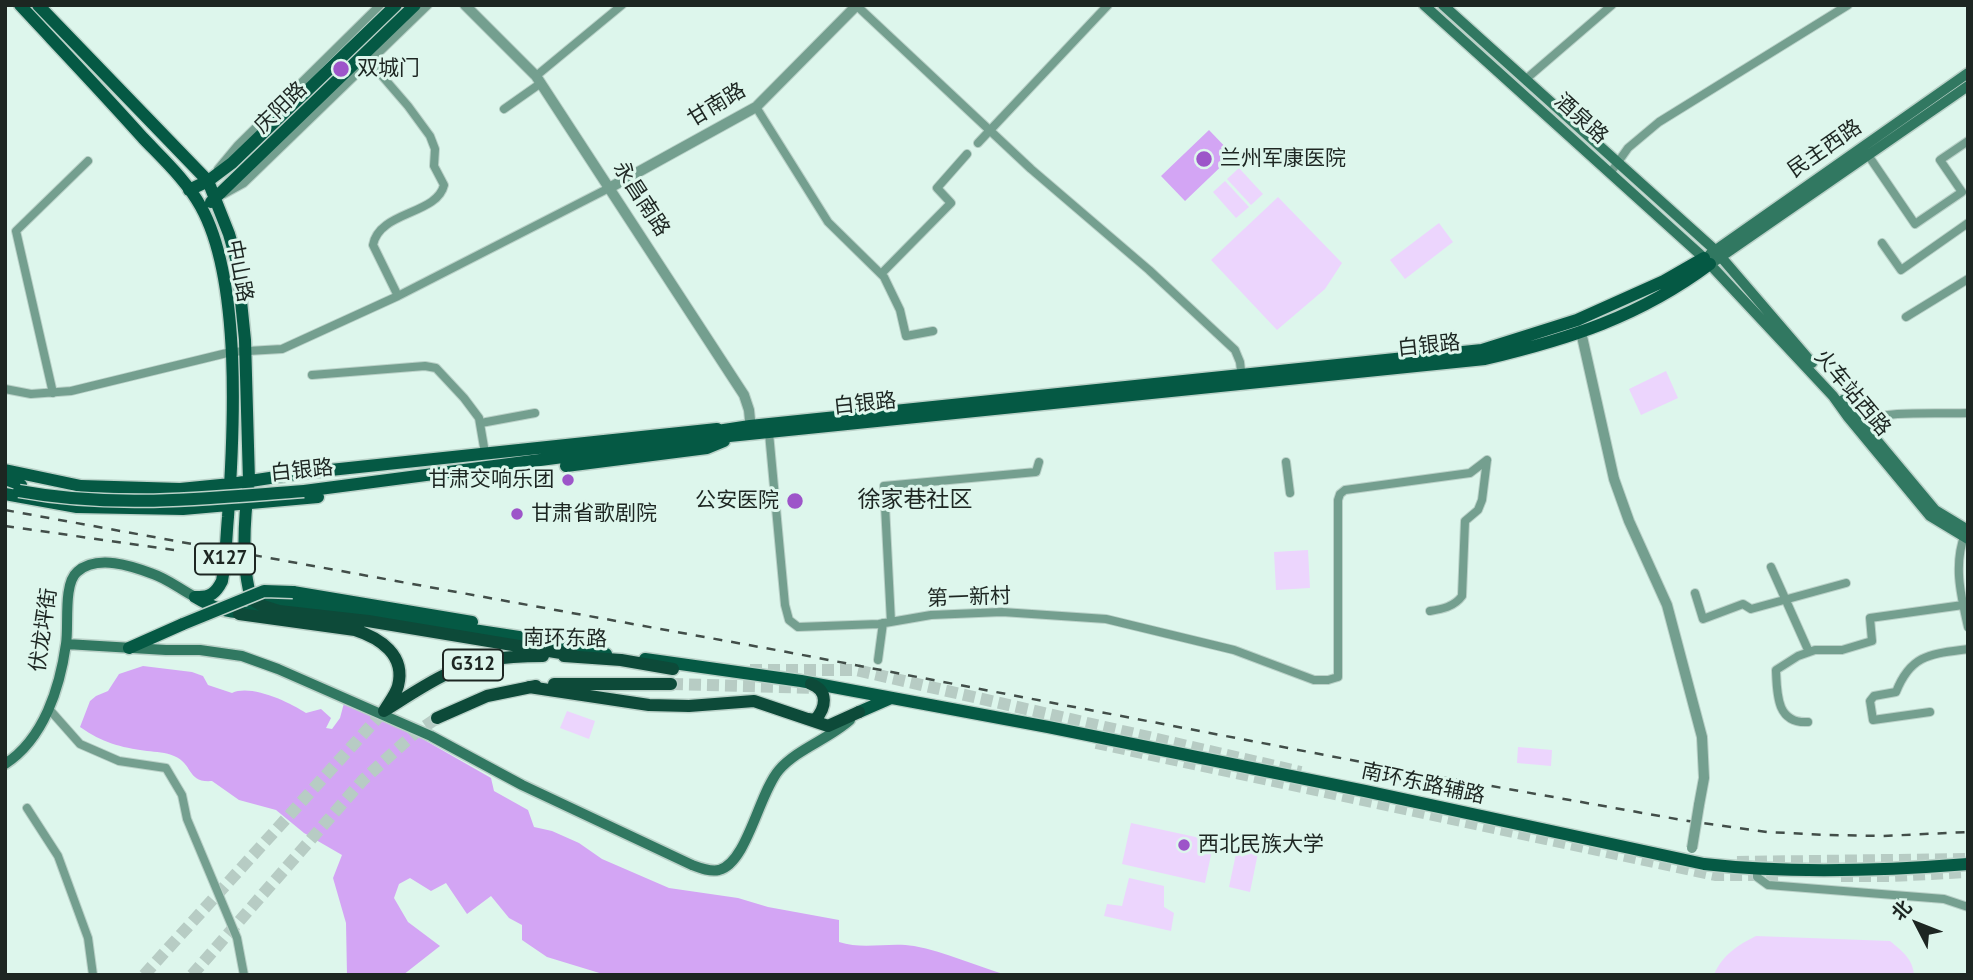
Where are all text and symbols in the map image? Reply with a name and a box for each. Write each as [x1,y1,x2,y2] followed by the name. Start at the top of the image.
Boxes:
[357,56,420,82] place label: 双城门
[331,59,351,79] marker: 双城门
[250,77,312,139] street label: 庆阳路
[684,78,750,132] street label: 甘南路
[1549,89,1613,149] street label: 酒泉路
[1783,115,1867,183] street label: 民主西路
[1220,146,1346,172] place label: 兰州军康医院
[1194,149,1214,169] marker: 兰州军康医院
[608,157,674,241] street label: 永昌南路
[221,238,257,304] street label: 中山路
[1396,330,1462,362] street label: 白银路
[1809,345,1895,441] street label: 火车站西路
[832,388,898,420] street label: 白银路
[269,455,335,487] street label: 白银路
[428,467,554,493] place label: 甘肃交响乐团
[560,472,576,488] marker: 甘肃交响乐团
[858,486,972,514] district label: 徐家巷社区
[695,488,779,514] place label: 公安医院
[785,491,805,511] marker: 公安医院
[531,501,657,527] place label: 甘肃省歌剧院
[509,506,525,522] marker: 甘肃省歌剧院
[195,544,255,574] road number: X127
[927,584,1011,612] street label: 第一新村
[26,587,62,673] street label: 伏龙坪街
[523,626,607,652] street label: 南环东路
[443,650,503,680] road number: G312
[1359,759,1487,809] street label: 南环东路辅路
[1198,832,1324,858] place label: 西北民族大学
[1176,837,1192,853] marker: 西北民族大学
[1882,889,1952,959] north arrow
[1886,895,1917,925] text: 北

